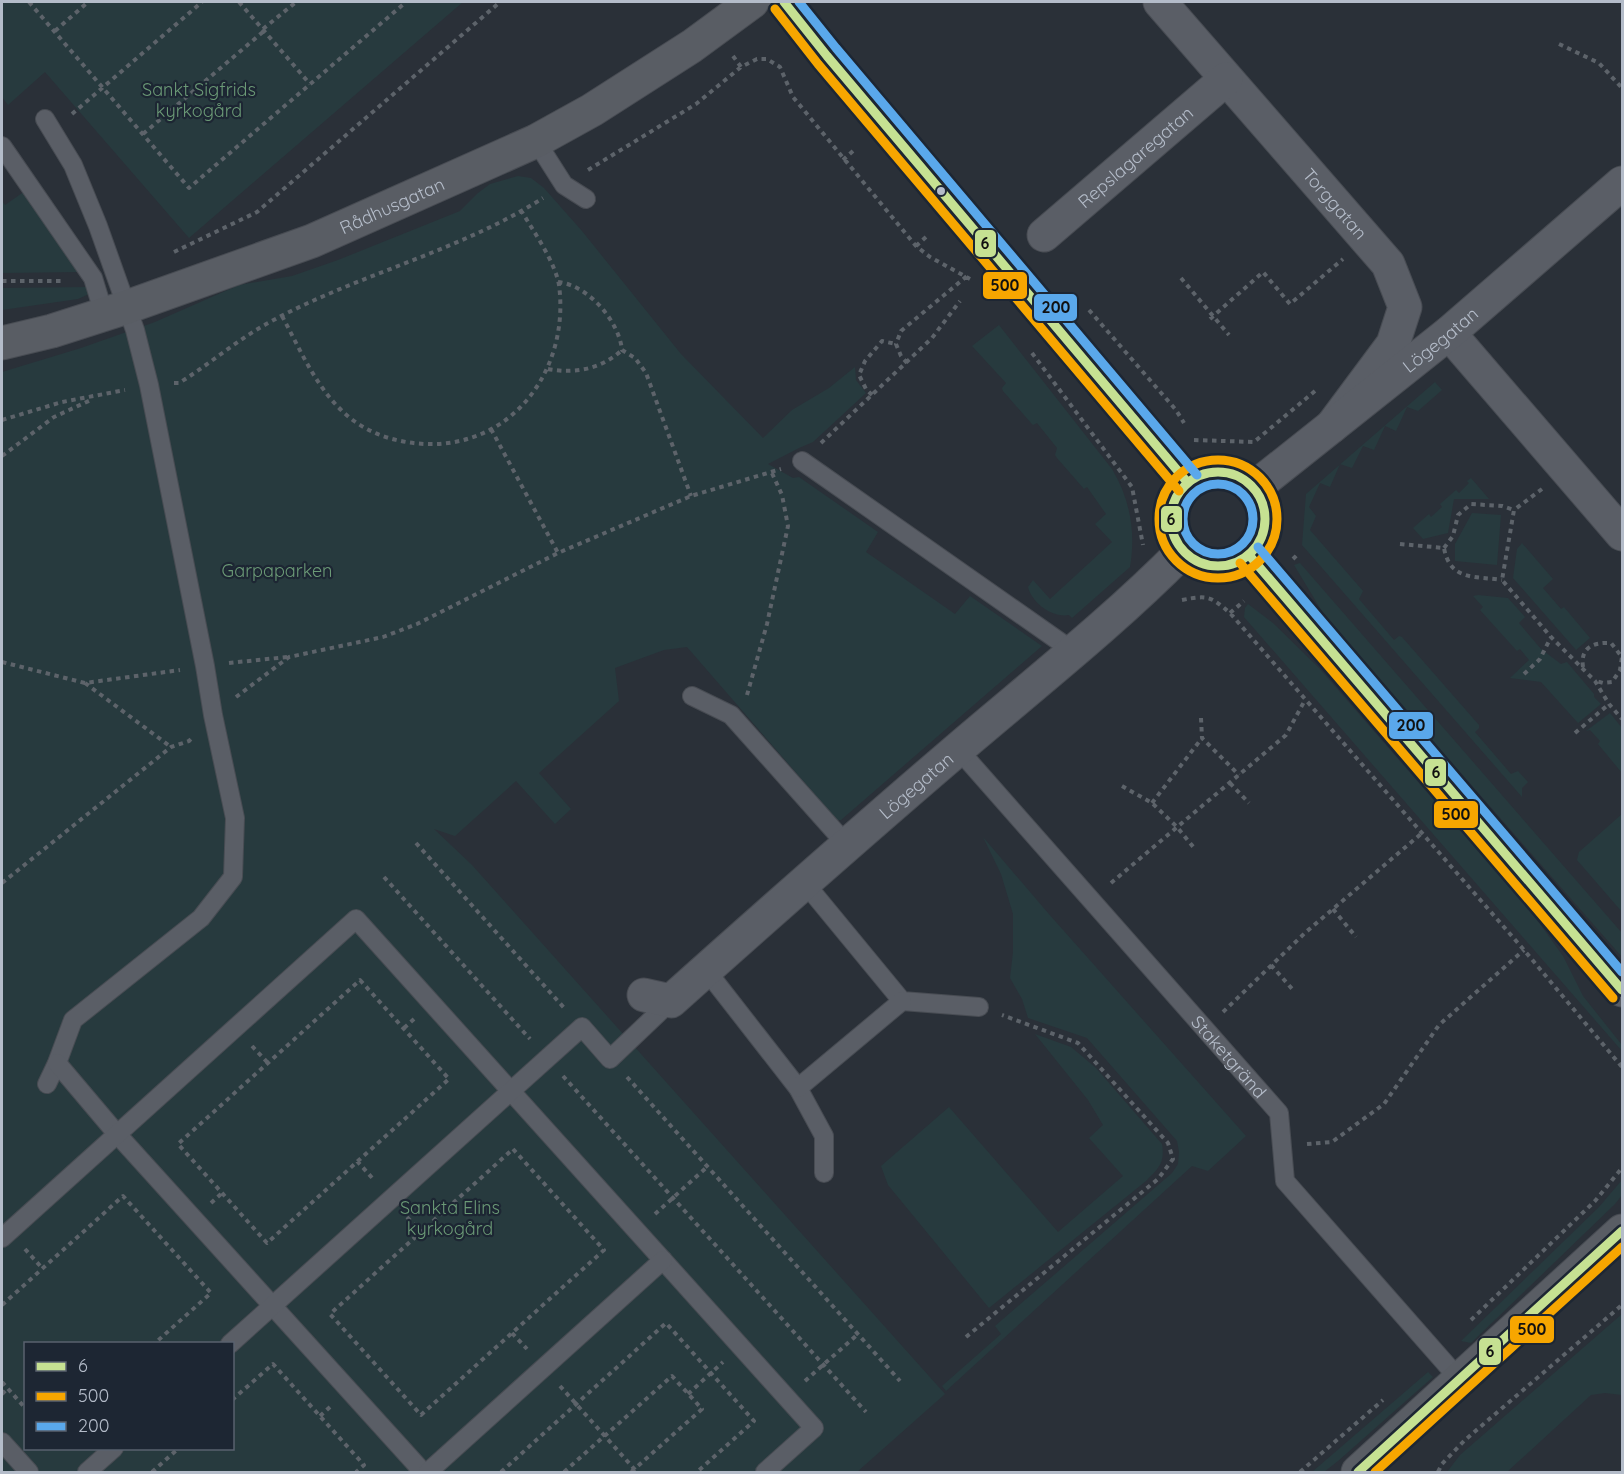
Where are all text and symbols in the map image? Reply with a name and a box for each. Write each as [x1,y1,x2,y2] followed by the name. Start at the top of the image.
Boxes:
[142,78,256,122] park label: Sankt Sigfrids kyrkogård
[1073,101,1198,213] street label: Repslagaregatan
[1298,163,1373,244] street label: Torggatan
[336,172,448,239] street label: Rådhusgatan
[935,185,947,197] unlabelled marker
[974,229,997,258] line badge: 6
[981,233,990,253] text: 6
[982,271,1028,300] line badge: 500
[991,275,1020,295] text: 500
[1033,293,1078,322] line badge: 200
[1042,297,1071,317] text: 200
[1398,302,1483,377] street label: Lögegatan
[1160,505,1183,533] line badge: 6
[1167,509,1176,529] text: 6
[222,559,332,582] park label: Garpaparken
[1388,711,1434,740] line badge: 200
[1397,715,1426,735] text: 200
[874,747,958,824] street label: Lögegatan
[1424,758,1447,787] line badge: 6
[1432,762,1441,782] text: 6
[1433,800,1479,829] line badge: 500
[1442,804,1471,824] text: 500
[1187,1010,1272,1103] street label: Staketgränd
[400,1196,500,1240] park label: Sankta Elins kyrkogård
[1509,1315,1555,1344] line badge: 500
[1518,1319,1547,1339] text: 500
[1478,1337,1502,1366] line badge: 6
[1486,1341,1495,1361] text: 6
[24,1342,234,1450] legend
[78,1354,88,1377] text: 6
[78,1384,109,1407] text: 500
[78,1414,109,1437] text: 200

